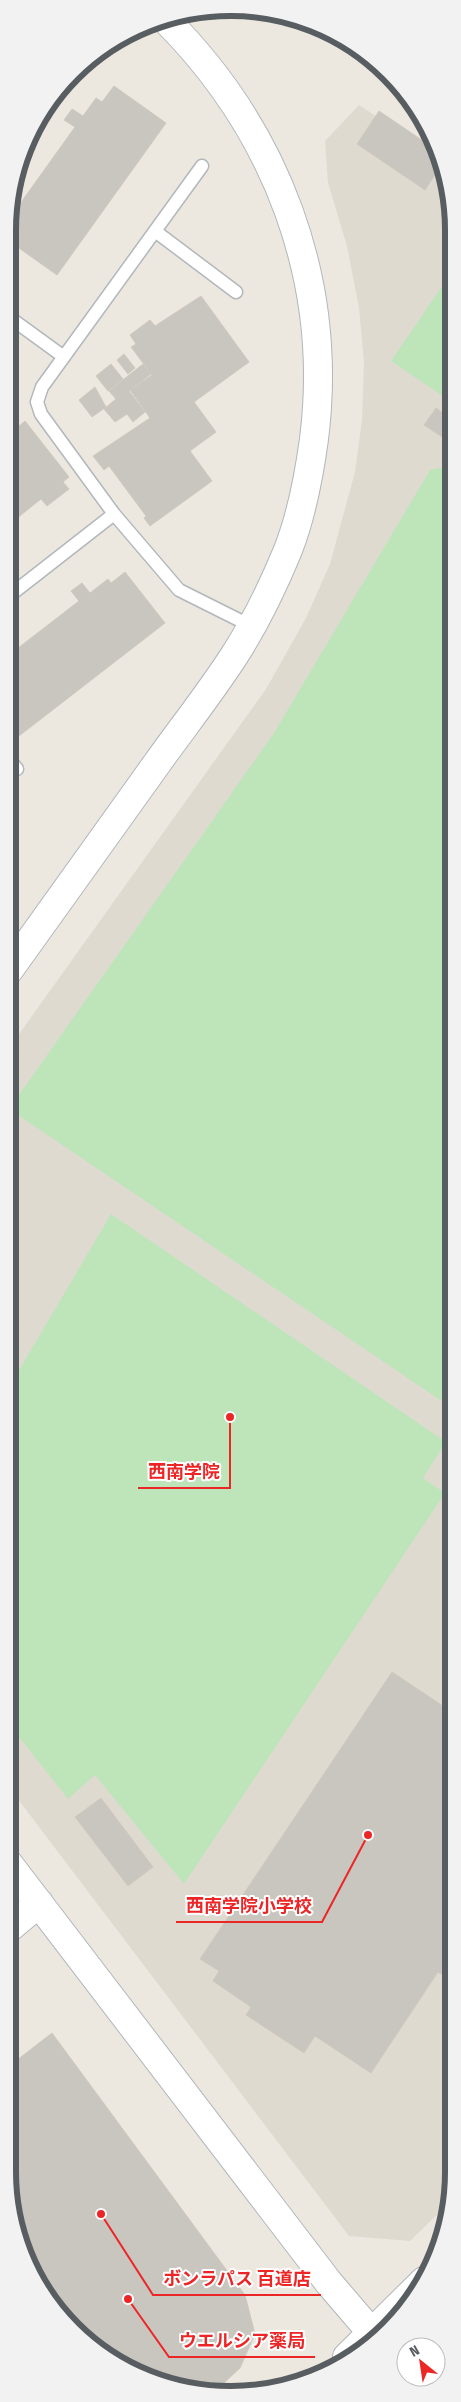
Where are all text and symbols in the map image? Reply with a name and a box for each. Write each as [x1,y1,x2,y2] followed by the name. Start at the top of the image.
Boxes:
[138,1455,230,1488] callout: 西南学院
[148,1461,220,1483] text: 西南学院
[176,1889,322,1922] callout: 西南学院小学校
[186,1895,312,1917] text: 西南学院小学校
[153,2262,321,2295] callout: ボンラパス 百道店
[163,2268,311,2290] text: ボンラパス 百道店
[169,2324,315,2357] callout: ウエルシア薬局
[179,2330,305,2352] text: ウエルシア薬局
[396,2337,446,2387] north arrow
[407,2342,423,2361] text: N

